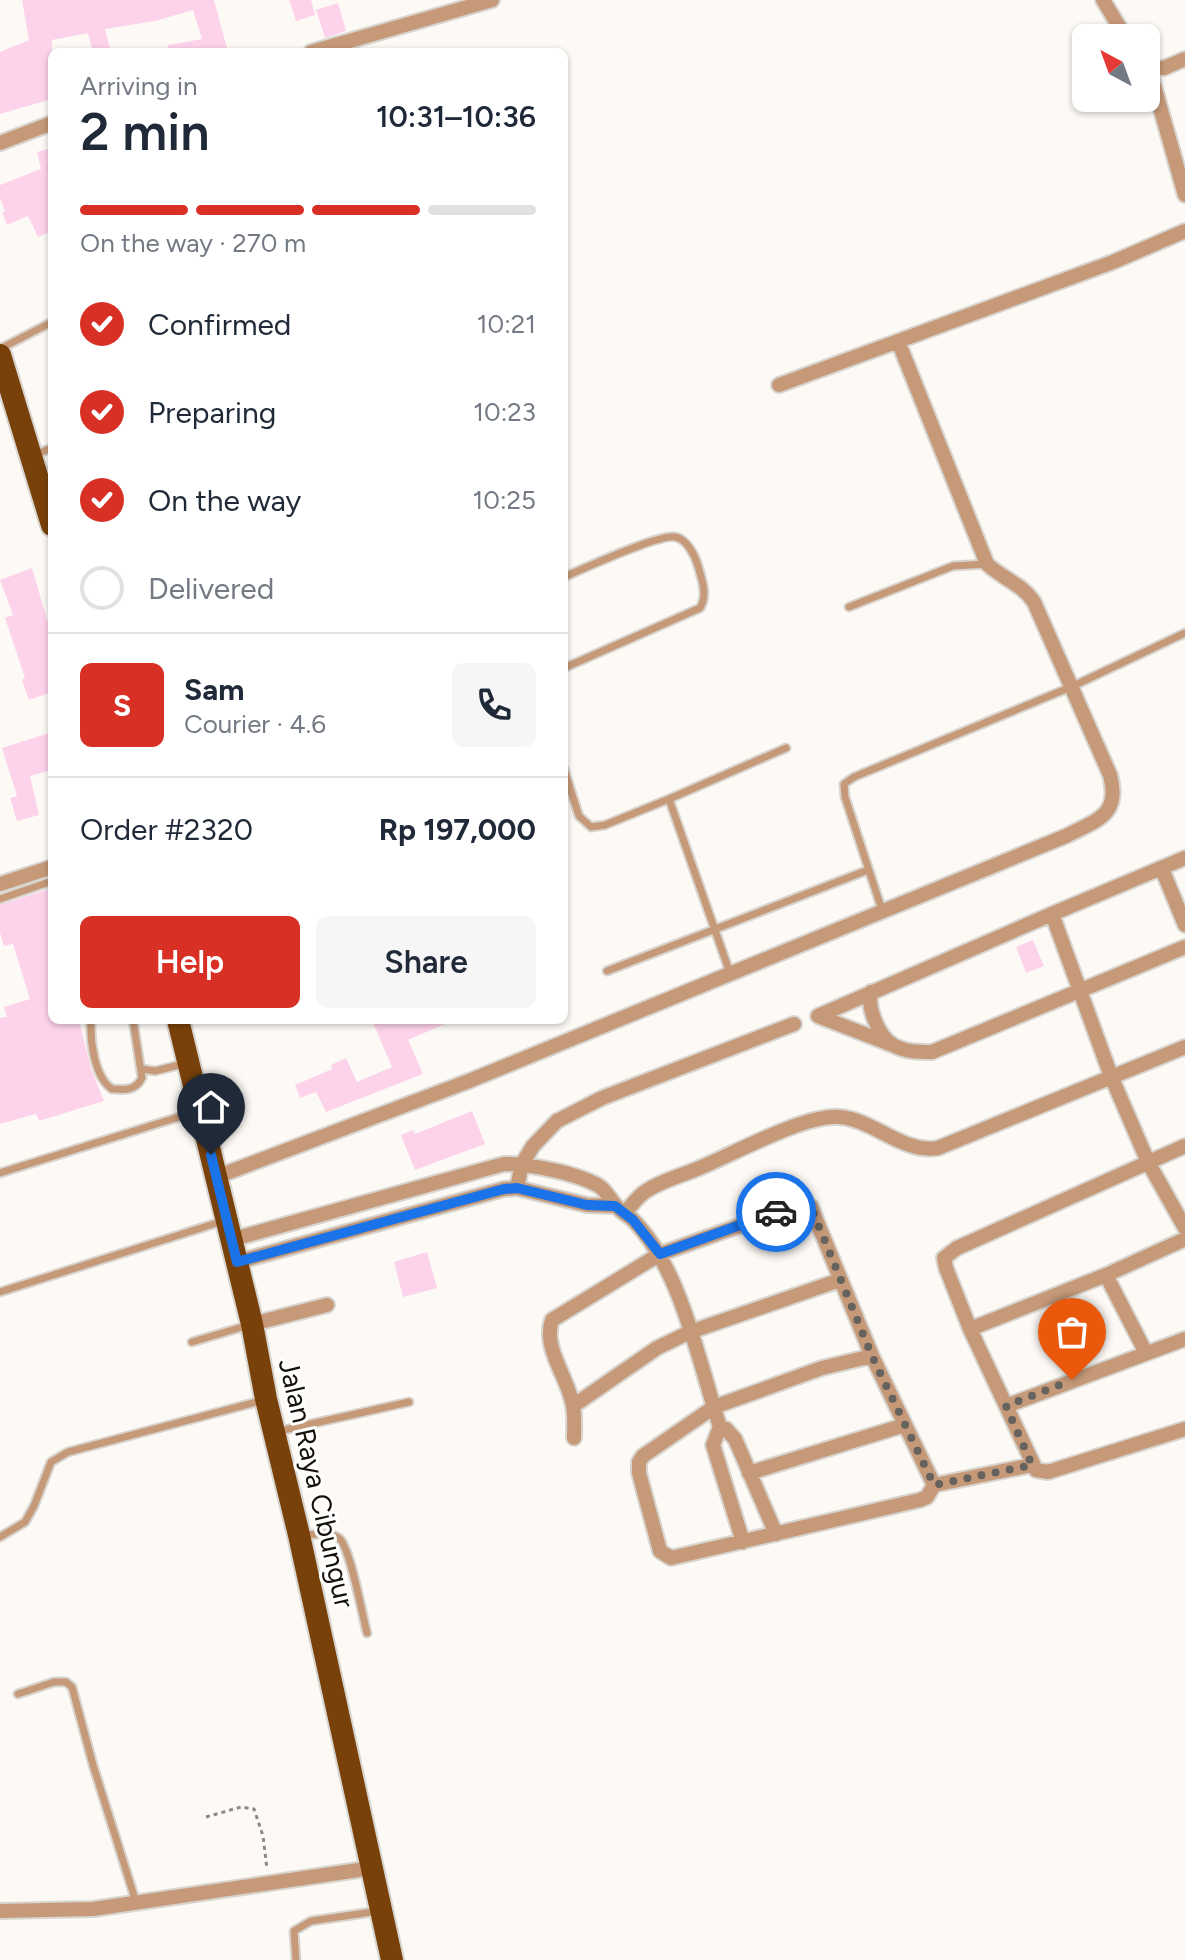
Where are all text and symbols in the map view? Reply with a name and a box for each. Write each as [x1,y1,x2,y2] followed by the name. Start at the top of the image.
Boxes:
[1072,24,1160,112] north arrow
[1072,24,1160,112] map controls
[80,70,198,102] text: Arriving in
[376,98,536,135] text: 10:31–10:36
[80,101,209,163] text: 2 min
[80,227,306,259] text: On the way · 270 m
[80,302,124,346] icon: check
[148,306,291,343] text: Confirmed
[477,308,536,340] text: 10:21
[80,390,124,434] icon: check
[148,394,276,431] text: Preparing
[473,396,536,428] text: 10:23
[80,478,124,522] icon: check
[148,482,301,519] text: On the way
[473,484,536,516] text: 10:25
[148,570,274,607] text: Delivered
[452,663,536,747] button: phone
[184,671,244,708] text: Sam
[113,687,131,724] text: S
[184,708,326,740] text: Courier · 4.6
[80,811,253,848] text: Order #2320
[379,811,536,848] text: Rp 197,000
[80,916,300,1008] button: Help
[316,916,536,1008] button: Share
[177,1073,245,1155] pin
[189,1085,233,1129] icon: home
[736,1172,816,1252] courier
[754,1190,798,1234] icon: car
[1038,1298,1106,1380] pin
[1050,1310,1094,1354] icon: bag
[272,1355,362,1611] street label: Jalan Raya Cibungur

